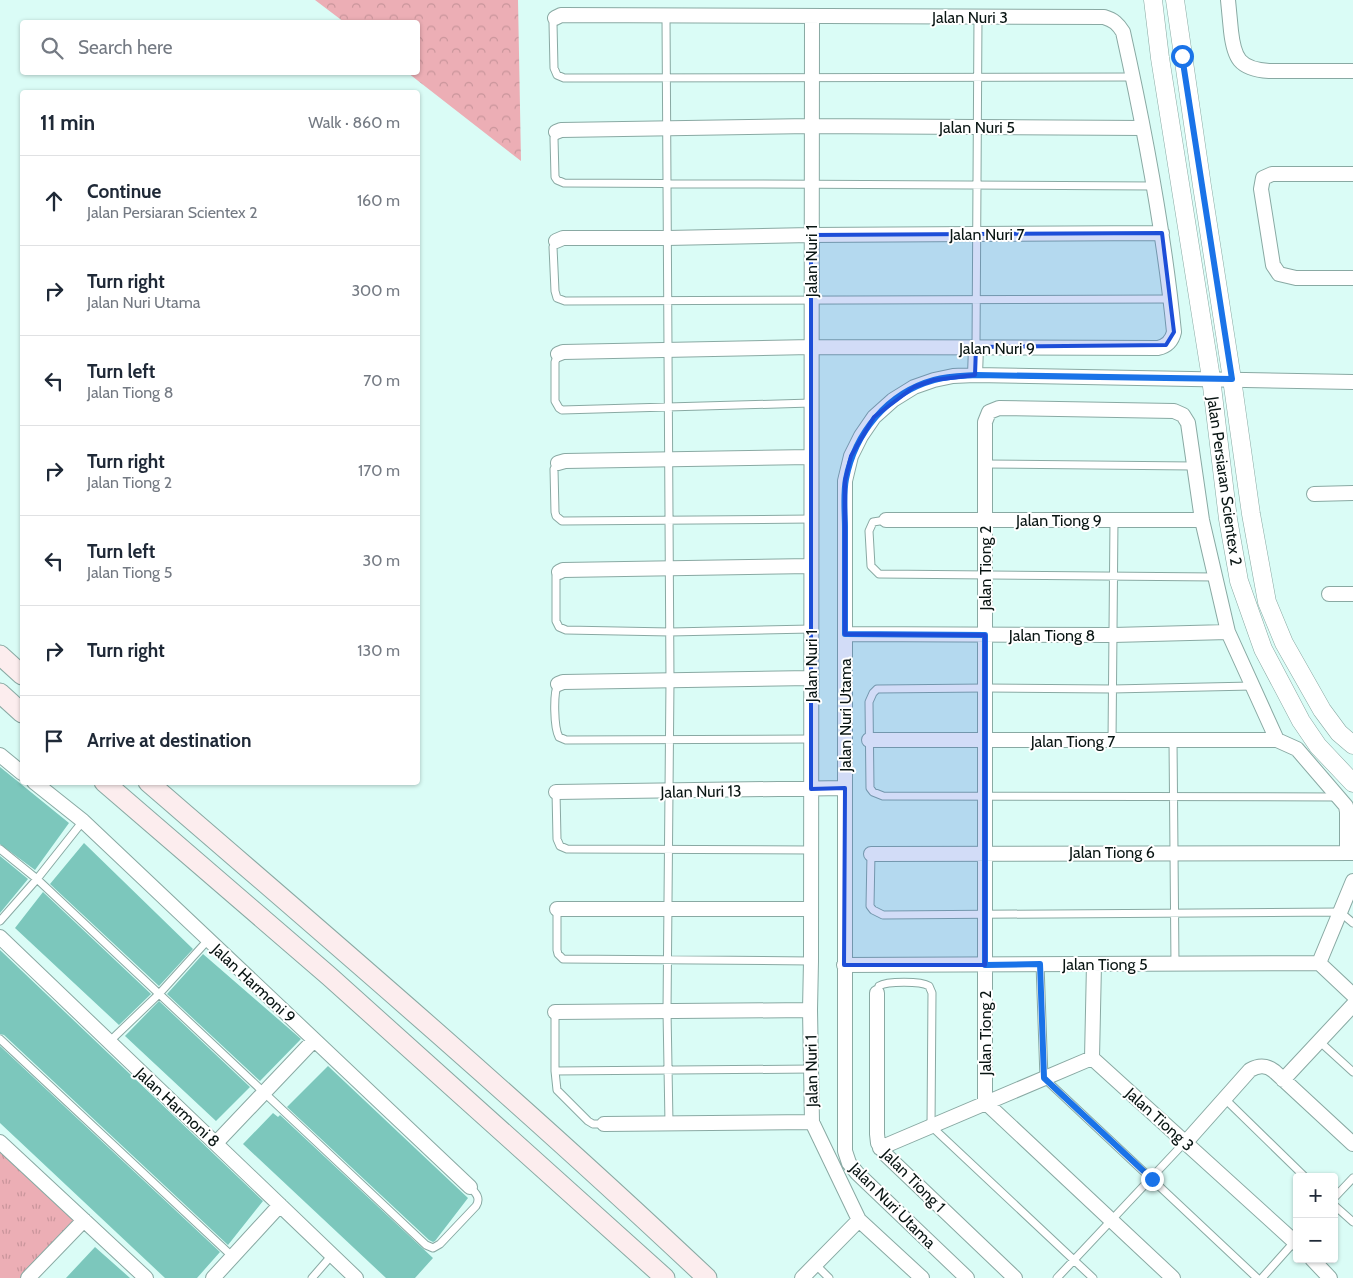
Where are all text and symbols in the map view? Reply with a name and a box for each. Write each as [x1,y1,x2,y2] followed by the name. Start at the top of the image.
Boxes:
[931,8,1008,27] street label: Jalan Nuri 3
[20,20,420,75] search box
[38,34,66,62] icon: search
[78,36,172,59] text: Search here
[1171,45,1194,68] route start
[40,110,95,135] text: 11 min
[308,113,400,132] text: Walk · 860 m
[938,118,1015,137] street label: Jalan Nuri 5
[87,180,161,203] text: Continue
[40,187,68,215] icon: ahead
[357,191,400,210] text: 160 m
[87,203,258,222] text: Jalan Persiaran Scientex 2
[802,225,821,298] street label: Jalan Nuri 1
[948,225,1025,244] street label: Jalan Nuri 7
[87,270,165,293] text: Turn right
[40,277,68,305] icon: right
[351,281,400,300] text: 300 m
[87,293,200,312] text: Jalan Nuri Utama
[958,339,1035,358] street label: Jalan Nuri 9
[87,360,155,383] text: Turn left
[40,367,68,395] icon: left
[363,371,400,390] text: 70 m
[87,383,173,402] text: Jalan Tiong 8
[1203,394,1246,567] street label: Jalan Persiaran Scientex 2
[87,450,165,473] text: Turn right
[40,457,68,485] icon: right
[358,461,400,480] text: 170 m
[87,473,172,492] text: Jalan Tiong 2
[1015,511,1102,530] street label: Jalan Tiong 9
[976,525,995,612] street label: Jalan Tiong 2
[87,540,155,563] text: Turn left
[40,547,68,575] icon: left
[363,551,400,570] text: 30 m
[87,563,172,582] text: Jalan Tiong 5
[1008,626,1095,645] street label: Jalan Tiong 8
[802,630,821,703] street label: Jalan Nuri 1
[40,637,68,665] icon: right
[87,639,165,662] text: Turn right
[357,641,400,660] text: 130 m
[836,658,855,773] street label: Jalan Nuri Utama
[40,727,68,755] icon: arrive
[87,729,251,752] text: Arrive at destination
[1030,732,1115,751] street label: Jalan Tiong 7
[659,781,742,802] street label: Jalan Nuri 13
[1068,843,1155,862] street label: Jalan Tiong 6
[207,939,299,1027] street label: Jalan Harmoni 9
[1061,955,1148,974] street label: Jalan Tiong 5
[976,990,995,1077] street label: Jalan Tiong 2
[801,1035,822,1108] street label: Jalan Nuri 1
[131,1063,224,1151] street label: Jalan Harmoni 8
[1121,1083,1198,1155] street label: Jalan Tiong 3
[877,1144,949,1216] street label: Jalan Tiong 1
[845,1158,940,1252] street label: Jalan Nuri Utama
[1141,1168,1164,1191] route end
[1293,1173,1338,1263] map controls
[1293,1173,1338,1218] button: +
[1293,1218,1338,1263] button: −

